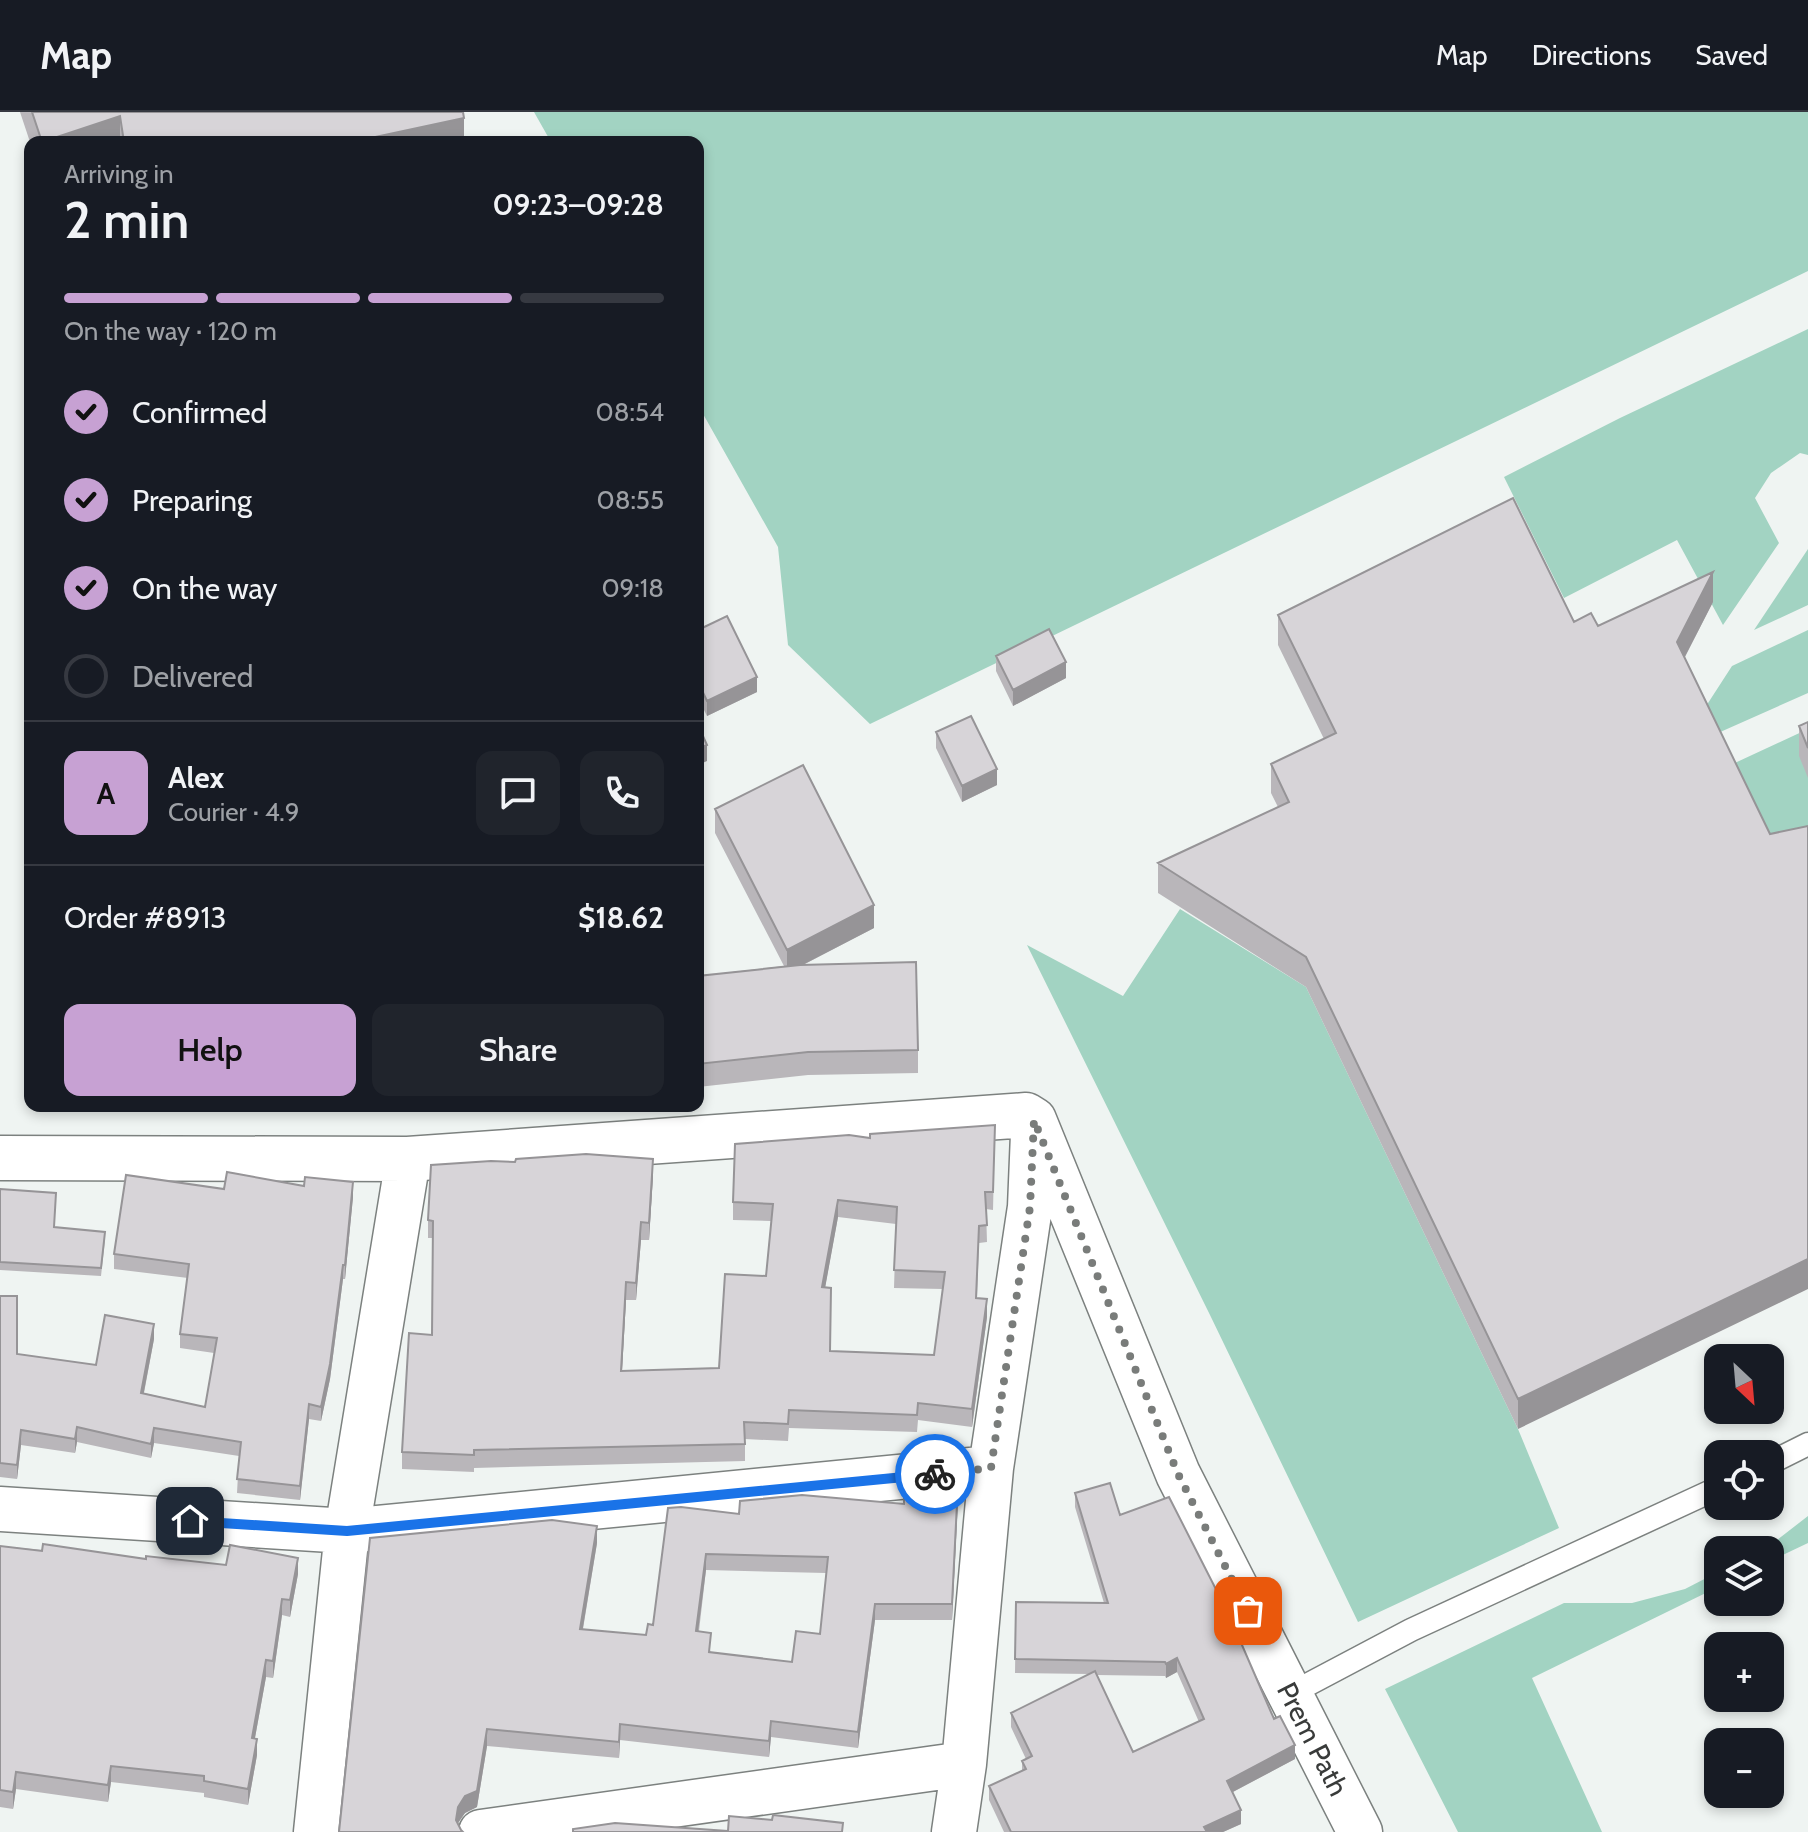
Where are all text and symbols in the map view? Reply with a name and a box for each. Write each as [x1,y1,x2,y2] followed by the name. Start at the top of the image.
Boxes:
[40,32,112,79] text: Map
[1436,38,1488,72] text: Map
[1532,38,1651,72] text: Directions
[1695,38,1768,72] text: Saved
[64,158,174,190] text: Arriving in
[493,186,664,223] text: 09:23–09:28
[64,188,189,251] text: 2 min
[64,315,277,347] text: On the way · 120 m
[64,390,108,434] icon: check
[132,394,267,431] text: Confirmed
[596,396,664,428] text: 08:54
[64,478,108,522] icon: check
[132,482,252,519] text: Preparing
[597,484,664,516] text: 08:55
[64,566,108,610] icon: check
[132,570,277,607] text: On the way
[601,572,664,604] text: 09:18
[132,658,253,695] text: Delivered
[476,751,560,835] button: chat
[580,751,664,835] button: phone
[168,759,224,796] text: Alex
[97,775,115,812] text: A
[168,796,300,828] text: Courier · 4.9
[64,899,227,936] text: Order #8913
[578,899,664,936] text: $18.62
[64,1004,356,1096] button: Help
[372,1004,664,1096] button: Share
[1704,1344,1784,1424] north arrow
[1704,1344,1784,1808] map controls
[895,1434,975,1514] courier
[1704,1440,1784,1520] button: locate
[913,1452,957,1496] icon: bike
[156,1487,224,1555] pin
[168,1499,212,1543] icon: home
[1704,1536,1784,1616] button: layers
[1214,1577,1282,1645] pin
[1226,1589,1270,1633] icon: bag
[1704,1632,1784,1712] button: +
[1270,1677,1356,1801] street label: Prem Path
[1704,1728,1784,1808] button: −

